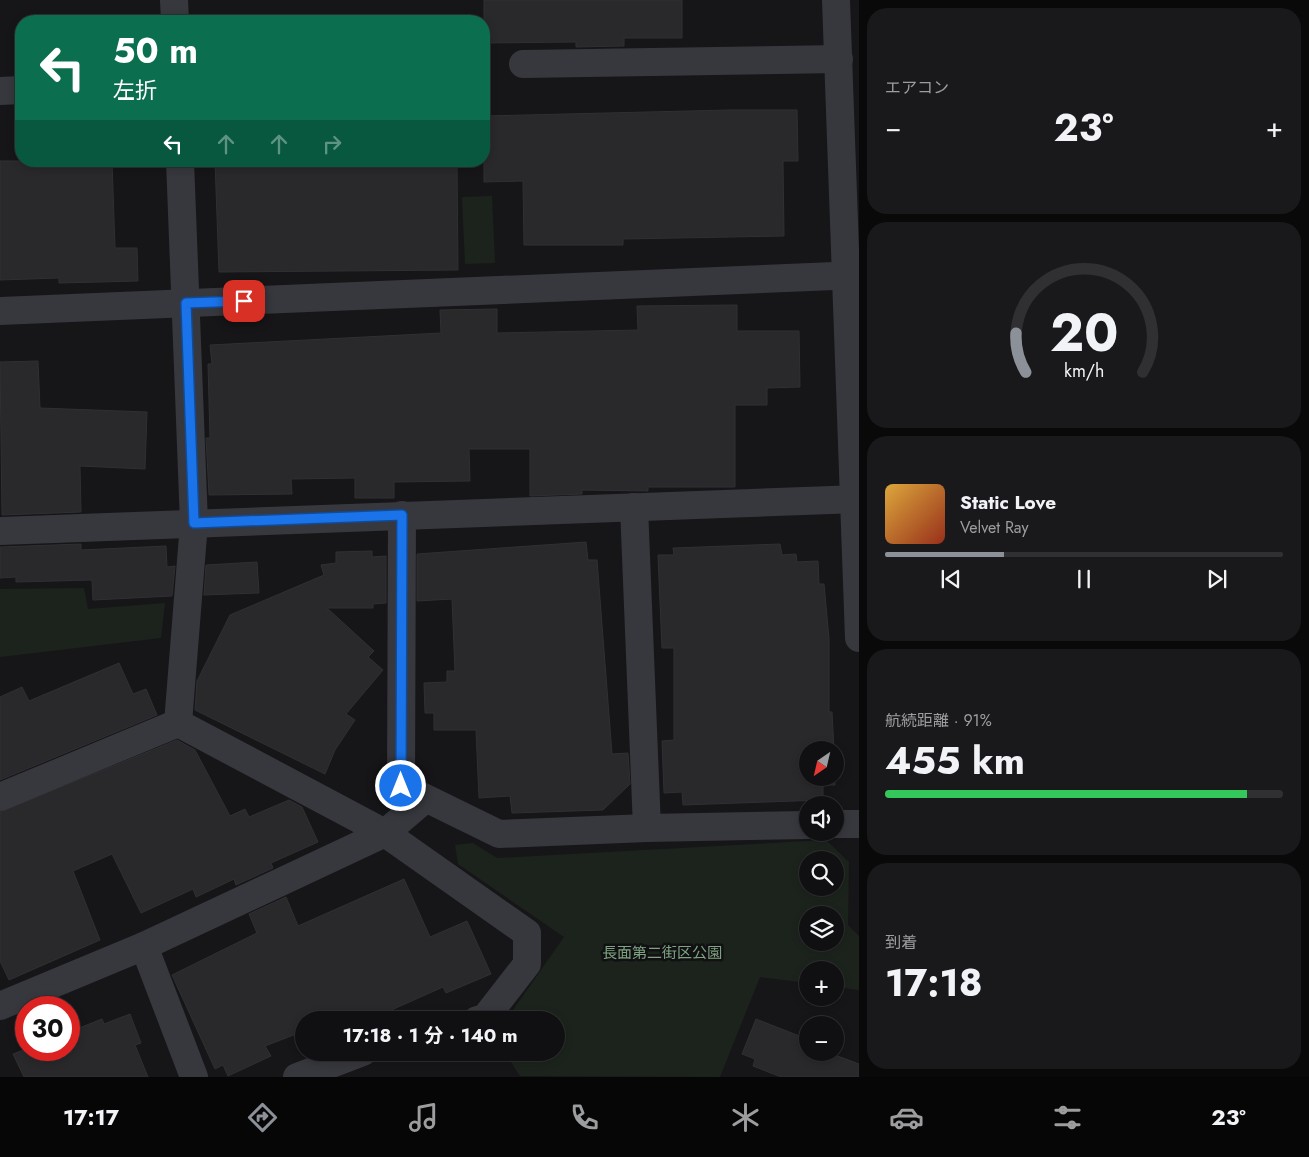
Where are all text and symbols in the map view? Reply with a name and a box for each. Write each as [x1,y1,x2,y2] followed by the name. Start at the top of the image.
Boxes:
[113,26,198,76] text: 50 m
[30,35,95,100] icon: left
[113,74,157,106] text: 左折
[885,76,949,99] text: エアコン
[1054,100,1114,155] text: 23°
[885,107,902,148] text: −
[1266,107,1283,148] text: +
[159,130,187,158] icon: left
[212,130,240,158] icon: ahead
[265,130,293,158] icon: ahead
[318,130,346,158] icon: right
[223,280,265,322] pin
[230,287,258,315] icon: arrive
[1050,295,1118,371] text: 20
[1064,358,1104,384] text: km/h
[960,489,1056,516] text: Static Love
[960,516,1029,539] text: Velvet Ray
[937,565,965,593] icon: previous
[1070,565,1098,593] icon: pause
[1203,565,1231,593] icon: next
[885,709,992,732] text: 航続距離 · 91%
[885,733,1025,788] text: 455 km
[799,741,844,786] north arrow
[799,741,844,1061] map controls
[374,759,426,811] position arrow
[799,796,844,841] button: sound
[799,851,844,896] button: search
[799,906,844,951] button: layers
[885,931,917,954] text: 到着
[602,942,722,964] park label: 長面第二街区公園
[885,955,983,1010] text: 17:18
[799,961,844,1006] button: +
[15,996,80,1061] speed limit sign: 30
[799,1016,844,1061] button: −
[342,1022,518,1049] text: 17:18 · 1 分 · 140 m
[245,1100,280,1135] icon: directions
[406,1100,441,1135] icon: music
[567,1100,602,1135] icon: phone
[728,1100,763,1135] icon: climate
[889,1100,924,1135] icon: car
[1050,1100,1085,1135] icon: filters
[63,1101,119,1133] text: 17:17
[1211,1101,1246,1133] text: 23°

